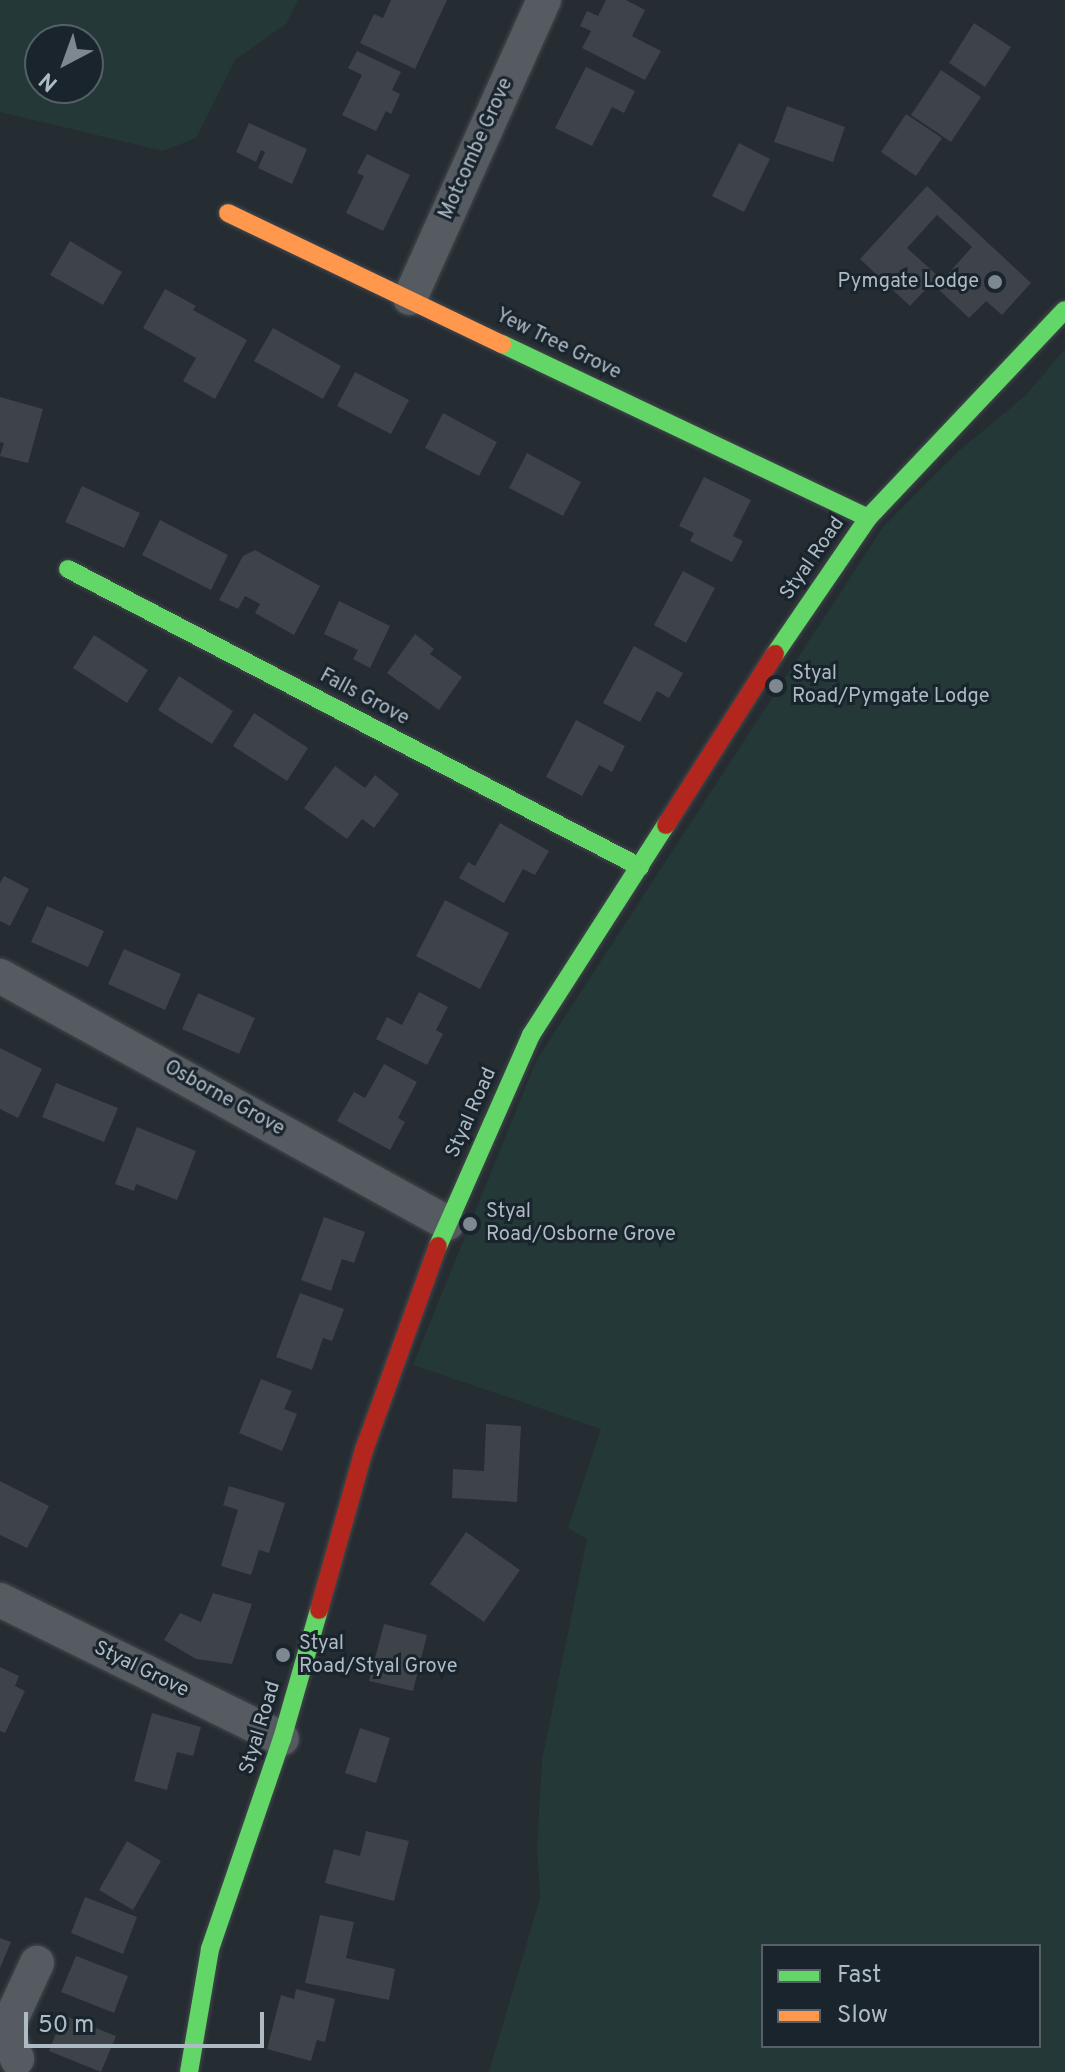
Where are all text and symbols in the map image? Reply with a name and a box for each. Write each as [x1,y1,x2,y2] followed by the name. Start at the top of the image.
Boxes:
[24,24,104,104] north arrow
[34,66,64,96] text: N
[435,74,519,224] street label: Motcombe Grove
[837,270,979,294] place label: Pymgate Lodge
[986,273,1004,291] marker: Pymgate Lodge
[491,304,625,386] street label: Yew Tree Grove
[776,513,850,605] street label: Styal Road
[792,662,990,709] place label: Styal Road/Pymgate Lodge
[315,664,413,732] street label: Falls Grove
[767,677,785,695] marker: Styal Road/Pymgate Lodge
[160,1056,288,1142] street label: Osborne Grove
[442,1064,502,1162] street label: Styal Road
[486,1200,676,1247] place label: Styal Road/Osborne Grove
[461,1215,479,1233] marker: Styal Road/Osborne Grove
[299,1632,457,1679] place label: Styal Road/Styal Grove
[90,1637,192,1703] street label: Styal Grove
[274,1646,292,1664] marker: Styal Road/Styal Grove
[236,1679,286,1777] street label: Styal Road
[761,1944,1041,2048] legend
[837,1961,881,1991] text: Fast
[28,1996,268,2046] scale bar
[837,2001,888,2031] text: Slow
[38,2011,94,2041] text: 50 m

